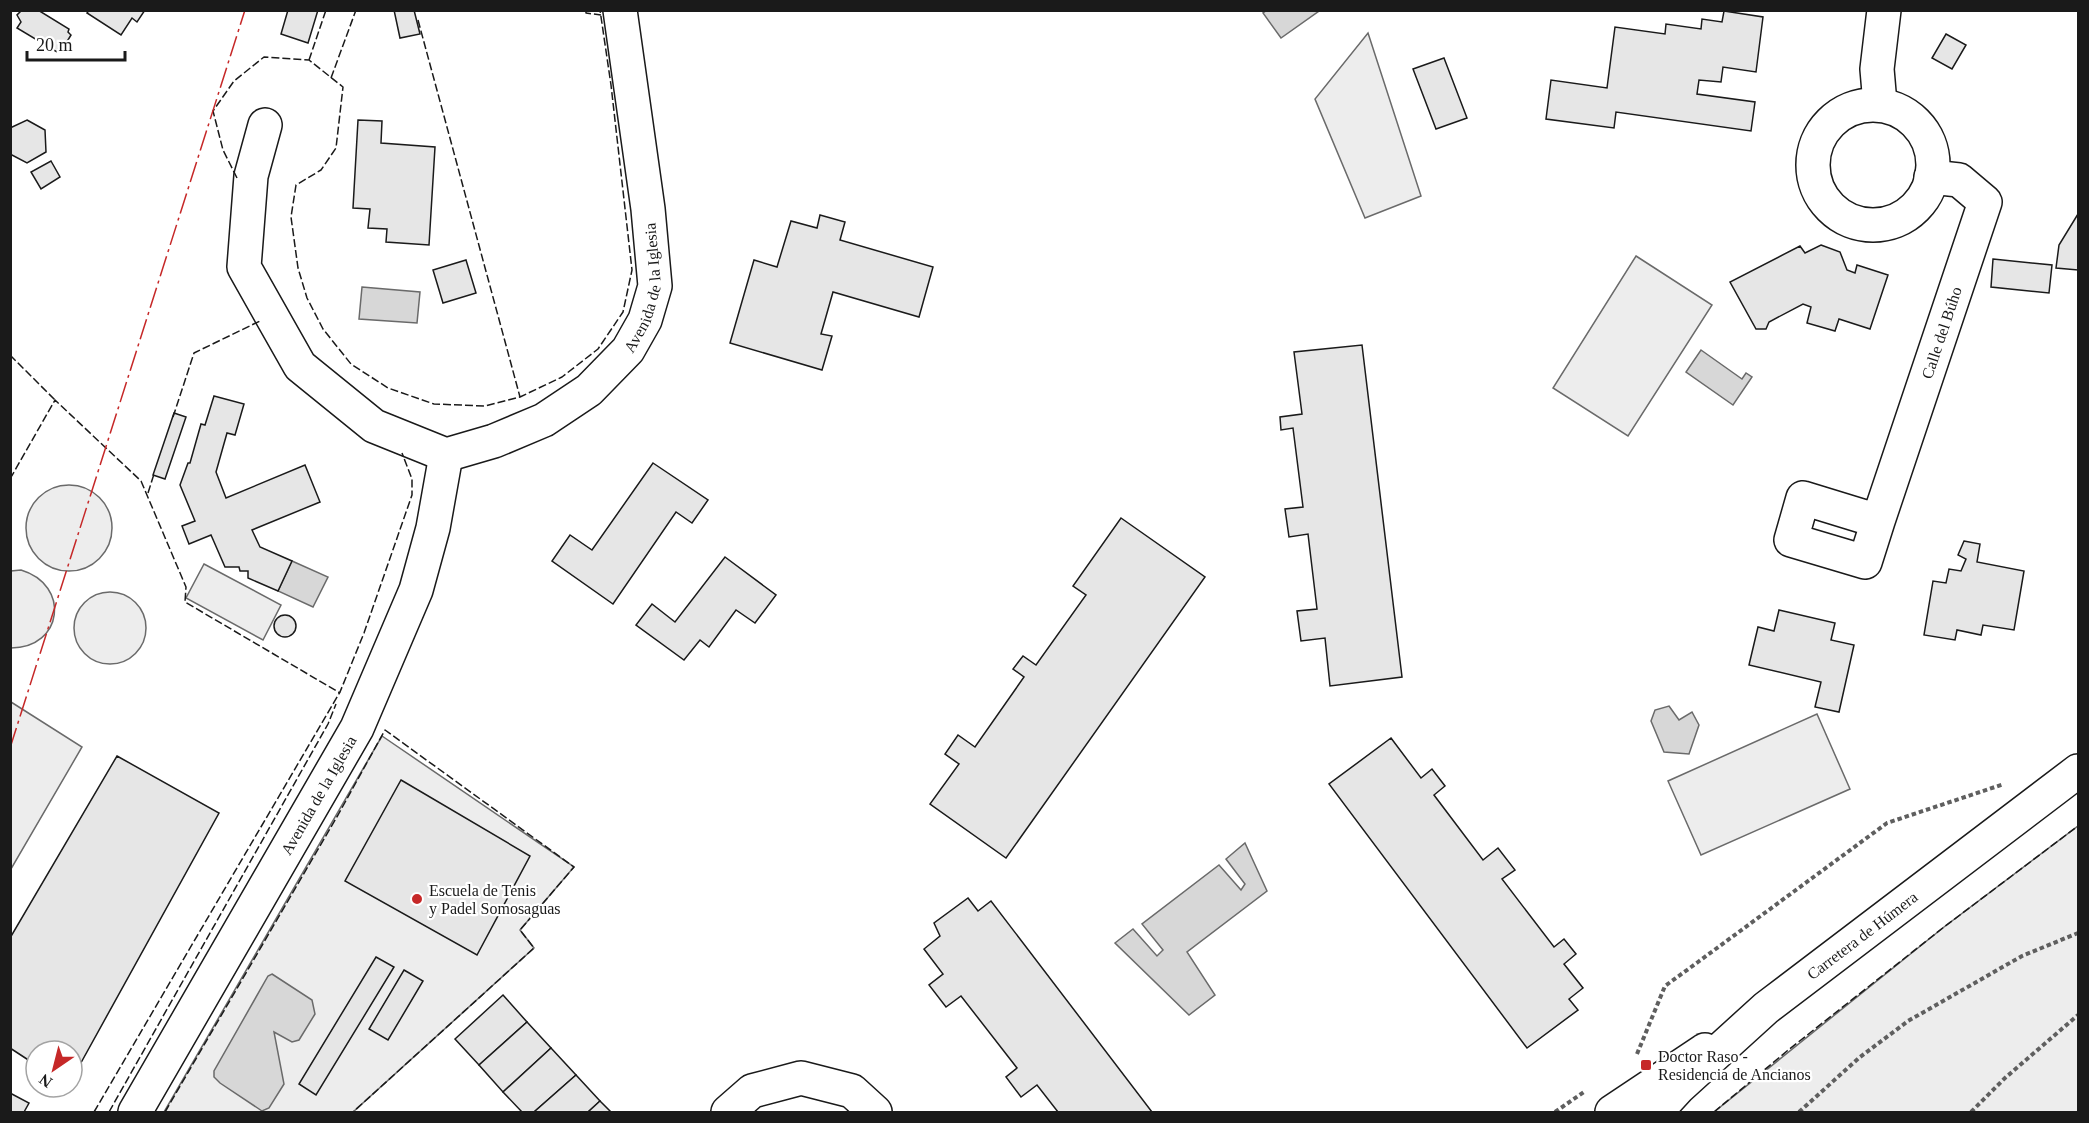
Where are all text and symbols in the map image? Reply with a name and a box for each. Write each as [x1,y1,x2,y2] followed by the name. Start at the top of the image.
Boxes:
[27,24,124,62] scale bar
[36,35,73,55] text: 20 m
[620,222,664,355] street label: Avenida de la Iglesia
[1918,285,1965,381] street label: Calle del Búho
[278,733,360,858] street label: Avenida de la Iglesia
[429,882,561,918] place label: Escuela de Tenis y Padel Somosaguas
[1804,888,1921,983] street label: Carretera de Húmera
[410,892,424,906] marker: Escuela de Tenis y Padel Somosaguas
[24,1039,84,1099] north arrow
[1658,1048,1811,1083] place label: Doctor Raso - Residencia de Ancianos
[1639,1058,1653,1072] marker: Doctor Raso - Residencia de Ancianos
[36,1070,55,1091] text: N

